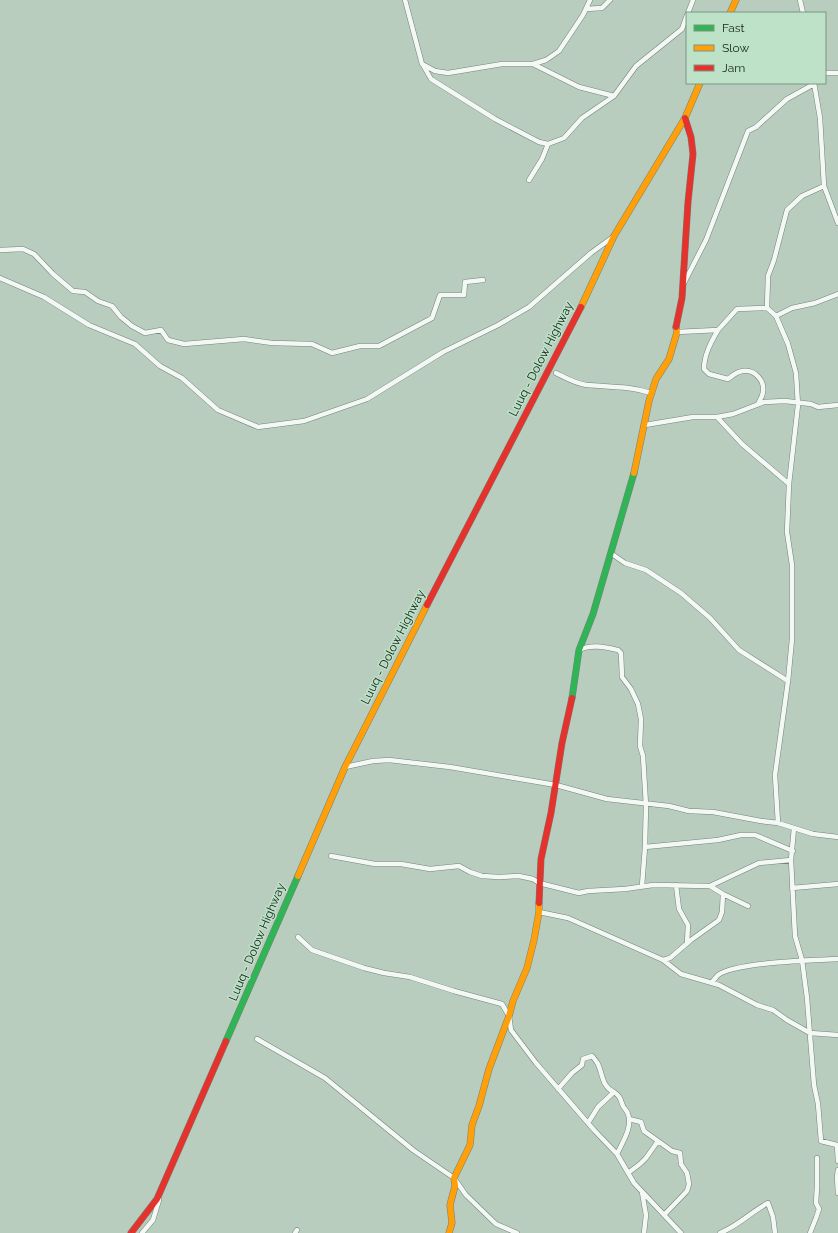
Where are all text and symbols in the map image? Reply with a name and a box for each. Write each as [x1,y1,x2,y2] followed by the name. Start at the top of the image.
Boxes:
[686,12,826,84] legend
[722,21,745,35] text: Fast
[722,41,749,55] text: Slow
[722,61,745,75] text: Jam
[506,299,576,418] street label: Luuq - Dolow Highway
[358,587,428,706] street label: Luuq - Dolow Highway
[226,881,288,1003] street label: Luuq - Dolow Highway

